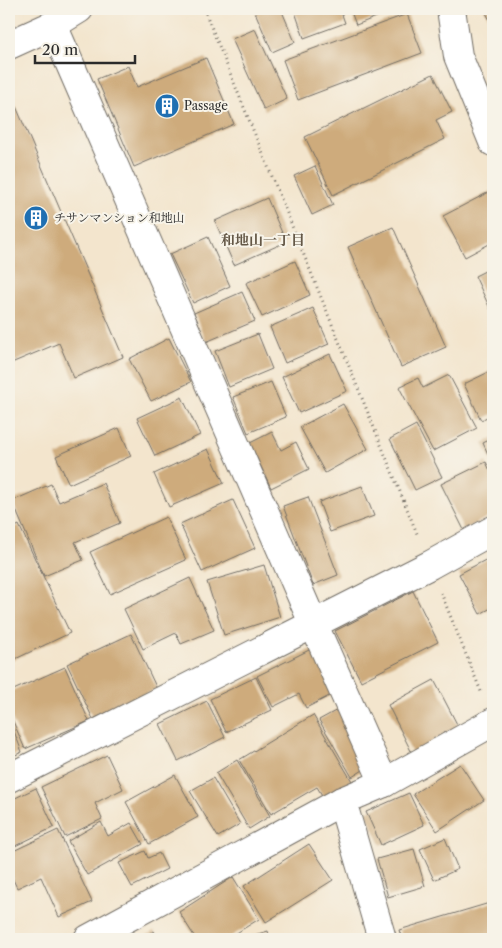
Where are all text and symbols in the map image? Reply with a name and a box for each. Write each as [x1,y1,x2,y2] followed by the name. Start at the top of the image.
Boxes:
[35,32,135,64] scale bar
[42,40,78,59] text: 20 m
[154,93,180,119] building icon: Passage
[184,98,228,113] place label: Passage
[23,205,49,231] building icon: チサンマンション和地山
[54,210,185,225] place label: チサンマンション和地山
[221,231,305,249] district label: 和地山一丁目

